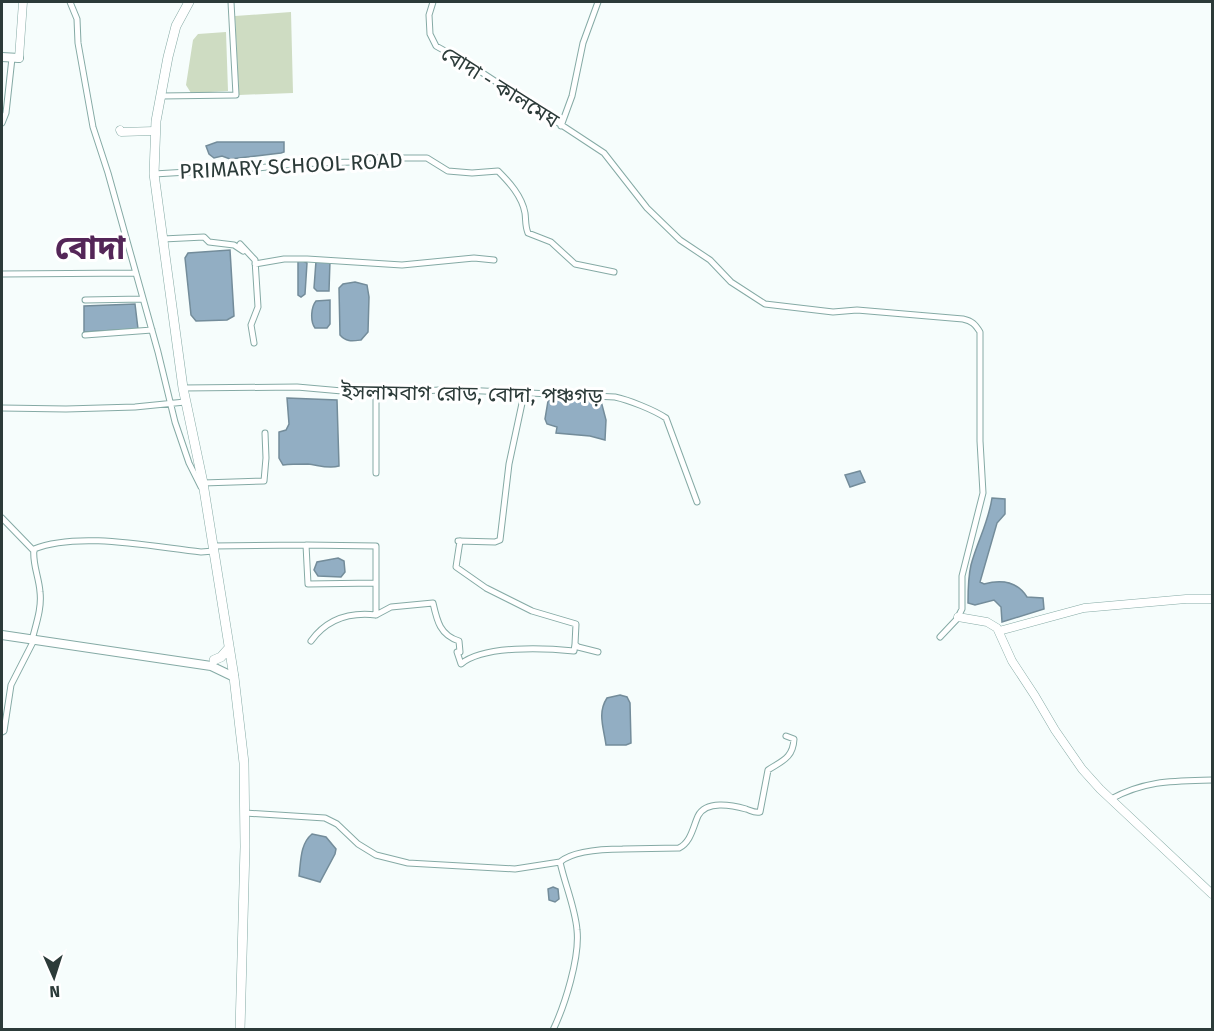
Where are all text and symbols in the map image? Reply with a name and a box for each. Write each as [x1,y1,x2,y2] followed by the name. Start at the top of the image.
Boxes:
[436,41,564,134] street label: বোদা - কালমেঘ
[179,147,403,185] street label: PRIMARY SCHOOL ROAD
[55,228,126,268] district label: বোদা
[340,379,604,409] street label: ইসলামবাগ রোড, বোদা, পঞ্চগড়
[24,947,84,1007] north arrow
[49,982,61,1001] text: N

